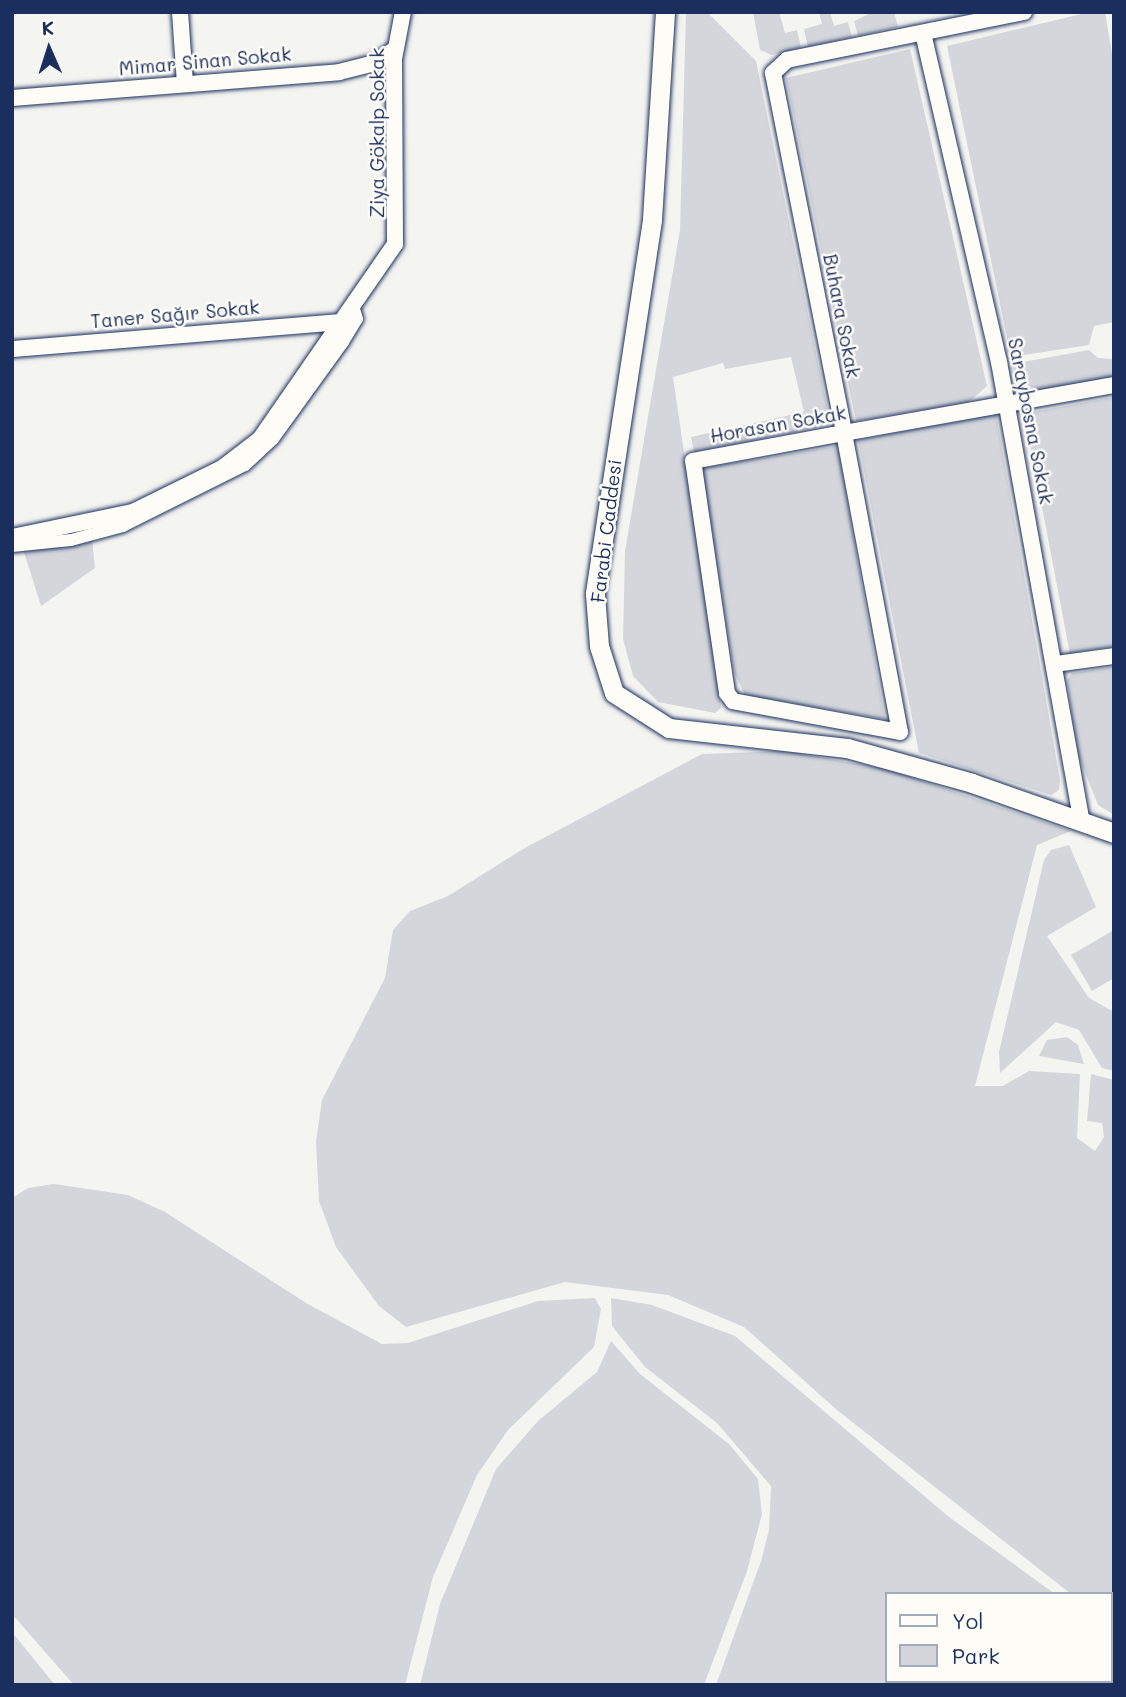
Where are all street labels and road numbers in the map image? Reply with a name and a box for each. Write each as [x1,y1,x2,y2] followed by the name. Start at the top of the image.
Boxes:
[118,42,292,80] street label: Mimar Sinan Sokak
[366,48,388,218] street label: Ziya Gökalp Sokak
[819,252,865,380] street label: Buhara Sokak
[90,295,260,333] street label: Taner Sağır Sokak
[1004,336,1058,506] street label: Saraybosna Sokak
[708,401,848,447] street label: Horasan Sokak
[586,458,626,604] street label: Farabi Caddesi

